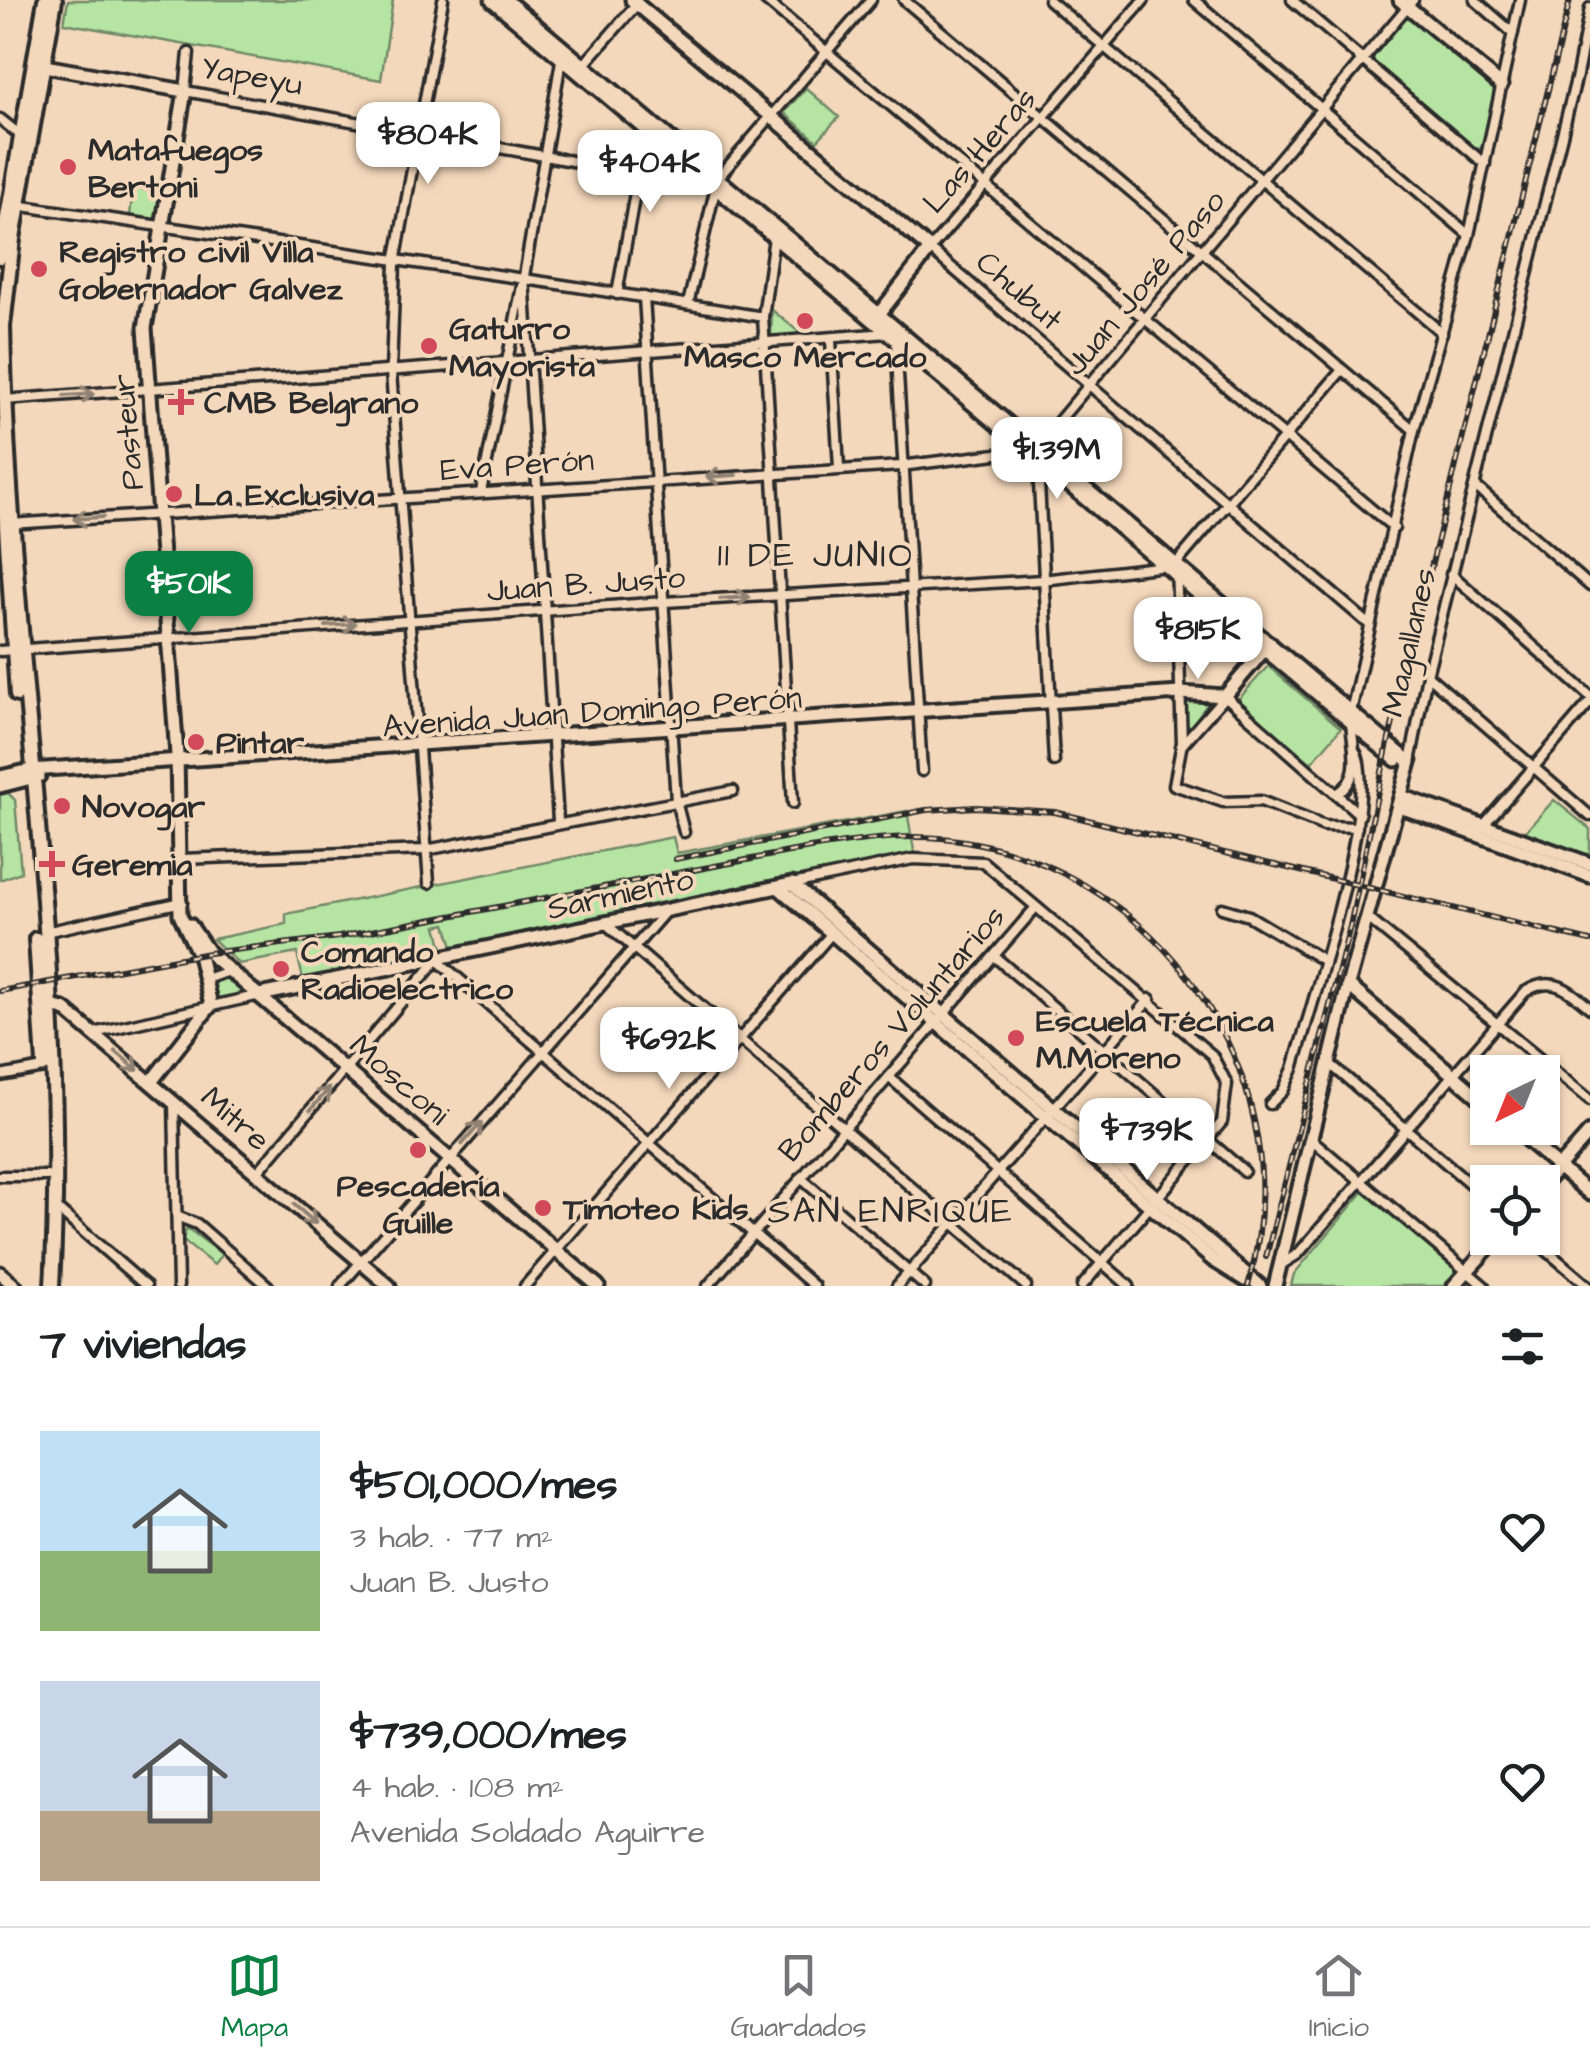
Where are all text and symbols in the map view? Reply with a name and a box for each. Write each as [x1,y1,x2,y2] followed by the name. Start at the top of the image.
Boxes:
[197,45,306,108] street label: Yapeyu
[913,78,1048,224] street label: Las Heras
[358,102,498,187] pin: $804K
[378,112,478,157] text: $804K
[88,128,263,210] place label: Matafuegos Bertoni
[580,130,720,215] pin: $404K
[600,140,700,185] text: $404K
[57,156,79,178] marker: Matafuegos Bertoni
[1054,180,1236,386] street label: Juan José Paso
[59,230,344,312] place label: Registro civil Villa Gobernador Galvez
[966,241,1072,342] street label: Chubut
[28,258,50,280] marker: Registro civil Villa Gobernador Galvez
[449,307,596,390] place label: Gaturro Mayorista
[794,310,816,332] marker: Masco Mercado
[418,335,440,357] marker: Gaturro Mayorista
[684,335,927,380] place label: Masco Mercado
[101,371,156,492] street label: Pasteur
[204,381,419,427] place label: CMB Belgrano
[63,385,95,404] one-way arrow
[168,389,194,415] marker: CMB Belgrano
[976,417,1138,502] pin: $1.39M
[1013,427,1101,472] text: $1.39M
[439,438,595,493] street label: Eva Perón
[705,466,737,485] one-way arrow
[194,473,375,518] place label: La Exclusiva
[163,483,185,505] marker: La Exclusiva
[72,509,104,528] one-way arrow
[718,531,914,580] district label: 11 DE JUNIO
[119,551,259,636] pin: $501K
[486,555,687,614] street label: Juan B. Justo
[147,561,231,606] text: $501K
[1371,564,1448,721] street label: Magallanes
[719,588,751,607] one-way arrow
[1128,597,1268,682] pin: $815K
[1156,607,1240,652] text: $815K
[325,616,357,635] one-way arrow
[381,675,803,750] street label: Avenida Juan Domingo Perón
[216,721,304,766] place label: Pintar
[185,731,207,753] marker: Pintar
[82,785,205,831] place label: Novogar
[51,795,73,817] marker: Novogar
[72,843,193,888] place label: Geremia
[41,853,63,875] marker: Geremia
[543,857,698,932] street label: Sarmiento
[768,896,1016,1172] street label: Bomberos Voluntarios
[301,930,514,1012] place label: Comando Radioelectrico
[270,958,292,980] marker: Comando Radioelectrico
[1036,999,1275,1081] place label: Escuela Técnica M.Moreno
[599,1007,739,1092] pin: $692K
[622,1017,716,1062] text: $692K
[339,1024,459,1136] street label: Mosconi
[1005,1027,1027,1049] marker: Escuela Técnica M.Moreno
[114,1050,139,1073] one-way arrow
[1470,1055,1560,1145] north arrow
[1470,1055,1560,1255] map controls
[190,1076,280,1162] street label: Mitre
[309,1086,331,1112] one-way arrow
[1077,1098,1217,1183] pin: $739K
[1101,1108,1193,1153] text: $739K
[461,1121,484,1146] one-way arrow
[407,1139,429,1161] marker: Pescadería Guille
[337,1164,500,1246] place label: Pescadería Guille
[1470,1165,1560,1255] button: locate
[562,1187,748,1232] place label: Timoteo Kids
[768,1187,1014,1236] district label: SAN ENRIQUE
[532,1197,554,1219] marker: Timoteo Kids
[291,1202,317,1224] one-way arrow
[40,1317,247,1375] text: 7 viviendas
[1495,1319,1550,1374] icon: filters
[350,1457,618,1515] text: $501,000/mes
[120,1471,240,1591] icon: home
[1495,1504,1550,1559] icon: heart
[350,1515,553,1560] text: 3 hab. · 77 m²
[350,1560,549,1605] text: Juan B. Justo
[350,1707,627,1765] text: $739,000/mes
[120,1721,240,1841] icon: home
[1495,1754,1550,1809] icon: heart
[350,1765,564,1810] text: 4 hab. · 108 m²
[350,1810,705,1855] text: Avenida Soldado Aguirre
[221,1948,288,2047] tab: Mapa
[730,1948,867,2047] tab: Guardados
[1309,1948,1369,2047] tab: Inicio

